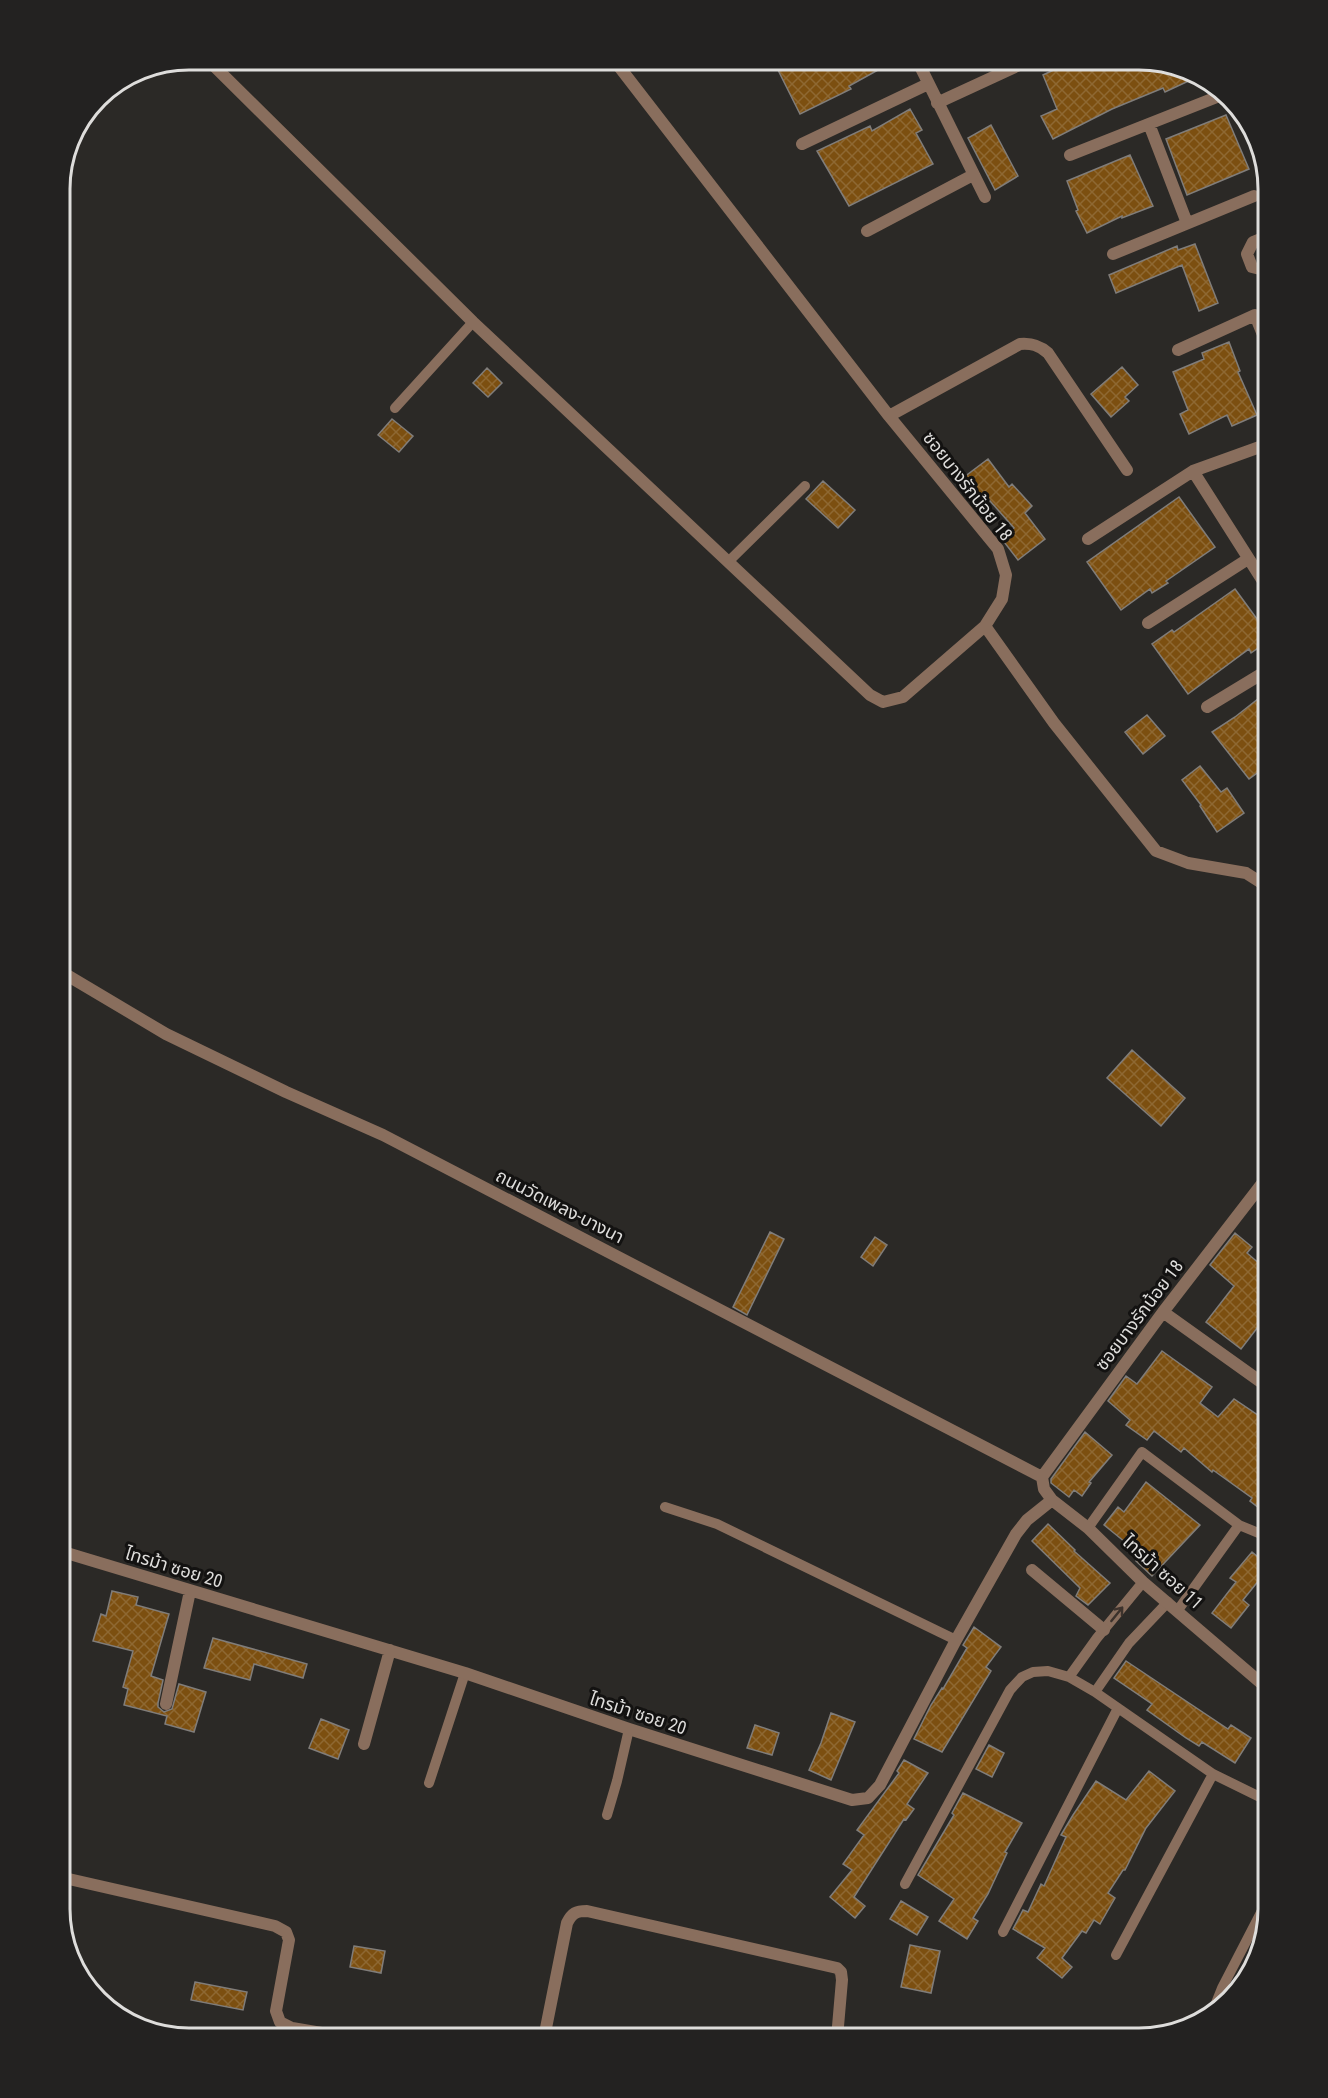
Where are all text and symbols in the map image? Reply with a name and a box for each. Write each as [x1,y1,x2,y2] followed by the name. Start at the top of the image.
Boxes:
[919,427,1017,545] street label: ซอยบางรักน้อย 18
[492,1165,628,1247] street label: ถนนวัดเพลง-บางนา
[1091,1256,1187,1374] street label: ซอยบางรักน้อย 18
[1118,1530,1207,1613] street label: ไทรม้า ซอย 11
[122,1542,225,1592] street label: ไทรม้า ซอย 20
[1110,1606,1123,1622] one-way arrow
[586,1687,689,1739] street label: ไทรม้า ซอย 20

